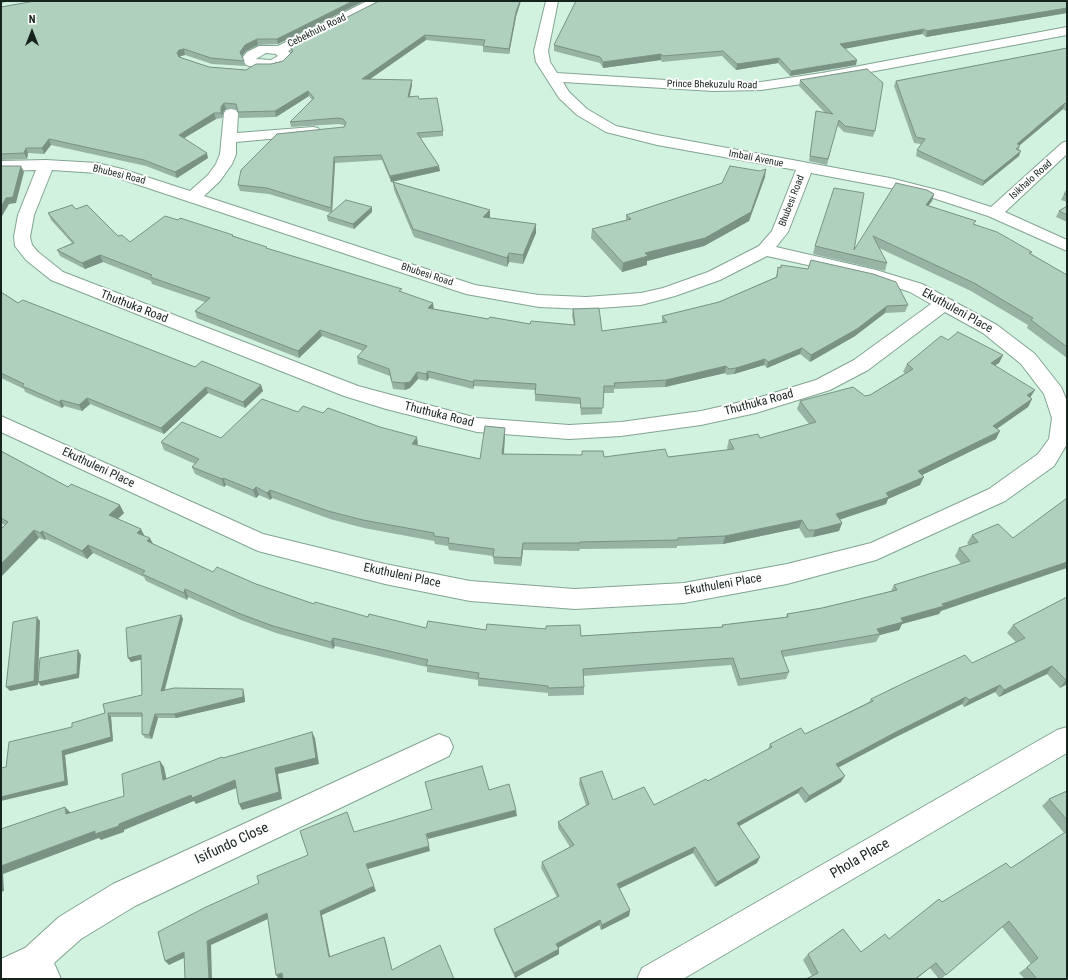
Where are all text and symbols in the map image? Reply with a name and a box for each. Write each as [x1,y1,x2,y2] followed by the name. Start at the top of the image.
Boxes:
[12,12,52,52] north arrow
[286,12,348,50] street label: Cebekhulu Road
[29,13,35,26] text: N
[667,78,757,92] street label: Prince Bhekuzulu Road
[728,148,784,170] street label: Imbali Avenue
[1007,158,1055,202] street label: Isikhalo Road
[91,163,147,187] street label: Bhubesi Road
[777,174,807,228] street label: Bhubesi Road
[399,261,455,289] street label: Bhubesi Road
[919,286,995,336] street label: Ekuthuleni Place
[98,288,170,326] street label: Thuthuka Road
[723,387,795,419] street label: Thuthuka Road
[403,399,475,431] street label: Thuthuka Road
[59,445,137,491] street label: Ekuthuleni Place
[362,561,442,591] street label: Ekuthuleni Place
[683,571,763,599] street label: Ekuthuleni Place
[192,820,272,868] street label: Isifundo Close
[827,835,893,883] street label: Phola Place

